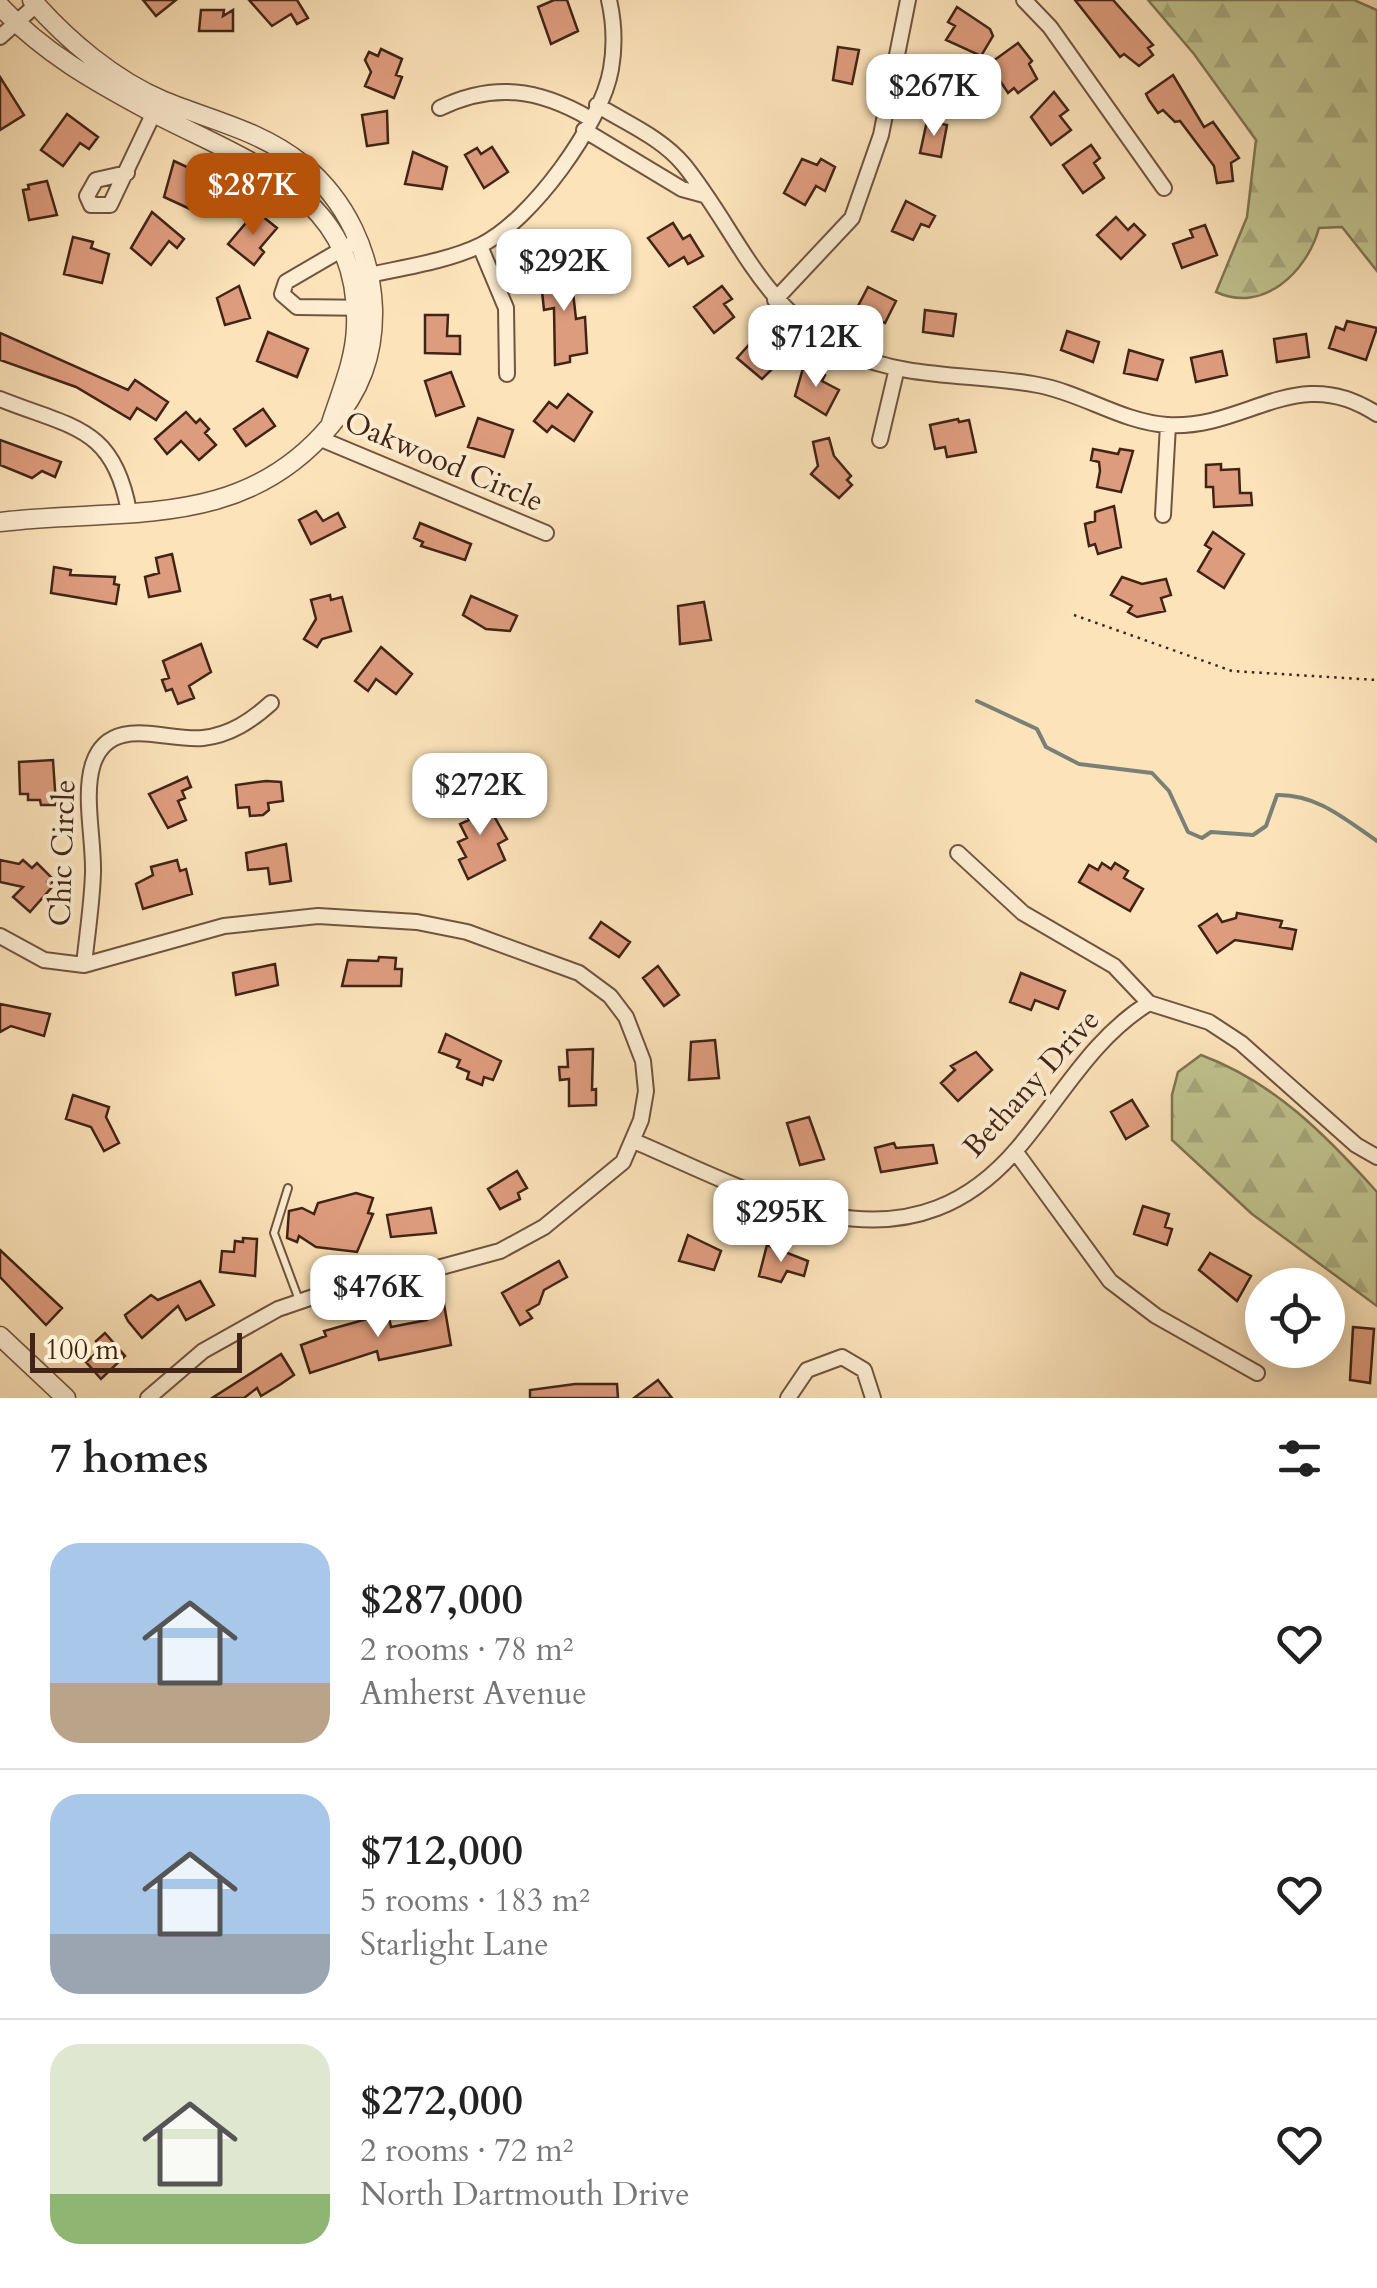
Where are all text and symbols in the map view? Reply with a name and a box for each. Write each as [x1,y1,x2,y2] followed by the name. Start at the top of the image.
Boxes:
[864,54,1004,139] pin: $267K
[888,64,980,108] text: $267K
[183,153,323,238] pin: $287K
[207,163,299,207] text: $287K
[494,229,634,314] pin: $292K
[518,239,610,283] text: $292K
[746,305,886,390] pin: $712K
[770,315,862,359] text: $712K
[338,401,550,522] street label: Oakwood Circle
[410,753,550,838] pin: $272K
[434,763,526,807] text: $272K
[39,779,86,927] street label: Chic Circle
[954,1000,1109,1166] street label: Bethany Drive
[711,1180,851,1265] pin: $295K
[735,1190,827,1234] text: $295K
[308,1255,448,1340] pin: $476K
[332,1265,424,1309] text: $476K
[1245,1268,1345,1368] map controls
[1245,1268,1345,1368] button: locate
[30,1328,242,1372] scale bar
[45,1331,119,1369] text: 100 m
[50,1430,208,1487] text: 7 homes
[1272,1431,1327,1486] icon: filters
[360,1571,523,1628] text: $287,000
[130,1583,250,1703] icon: home
[1272,1616,1327,1671] icon: heart
[360,1628,573,1672] text: 2 rooms · 78 m²
[360,1672,587,1716] text: Amherst Avenue
[360,1822,523,1879] text: $712,000
[130,1834,250,1954] icon: home
[1272,1867,1327,1922] icon: heart
[360,1879,590,1923] text: 5 rooms · 183 m²
[360,1923,549,1967] text: Starlight Lane
[360,2072,523,2129] text: $272,000
[130,2084,250,2204] icon: home
[1272,2117,1327,2172] icon: heart
[360,2129,573,2173] text: 2 rooms · 72 m²
[360,2173,690,2217] text: North Dartmouth Drive

